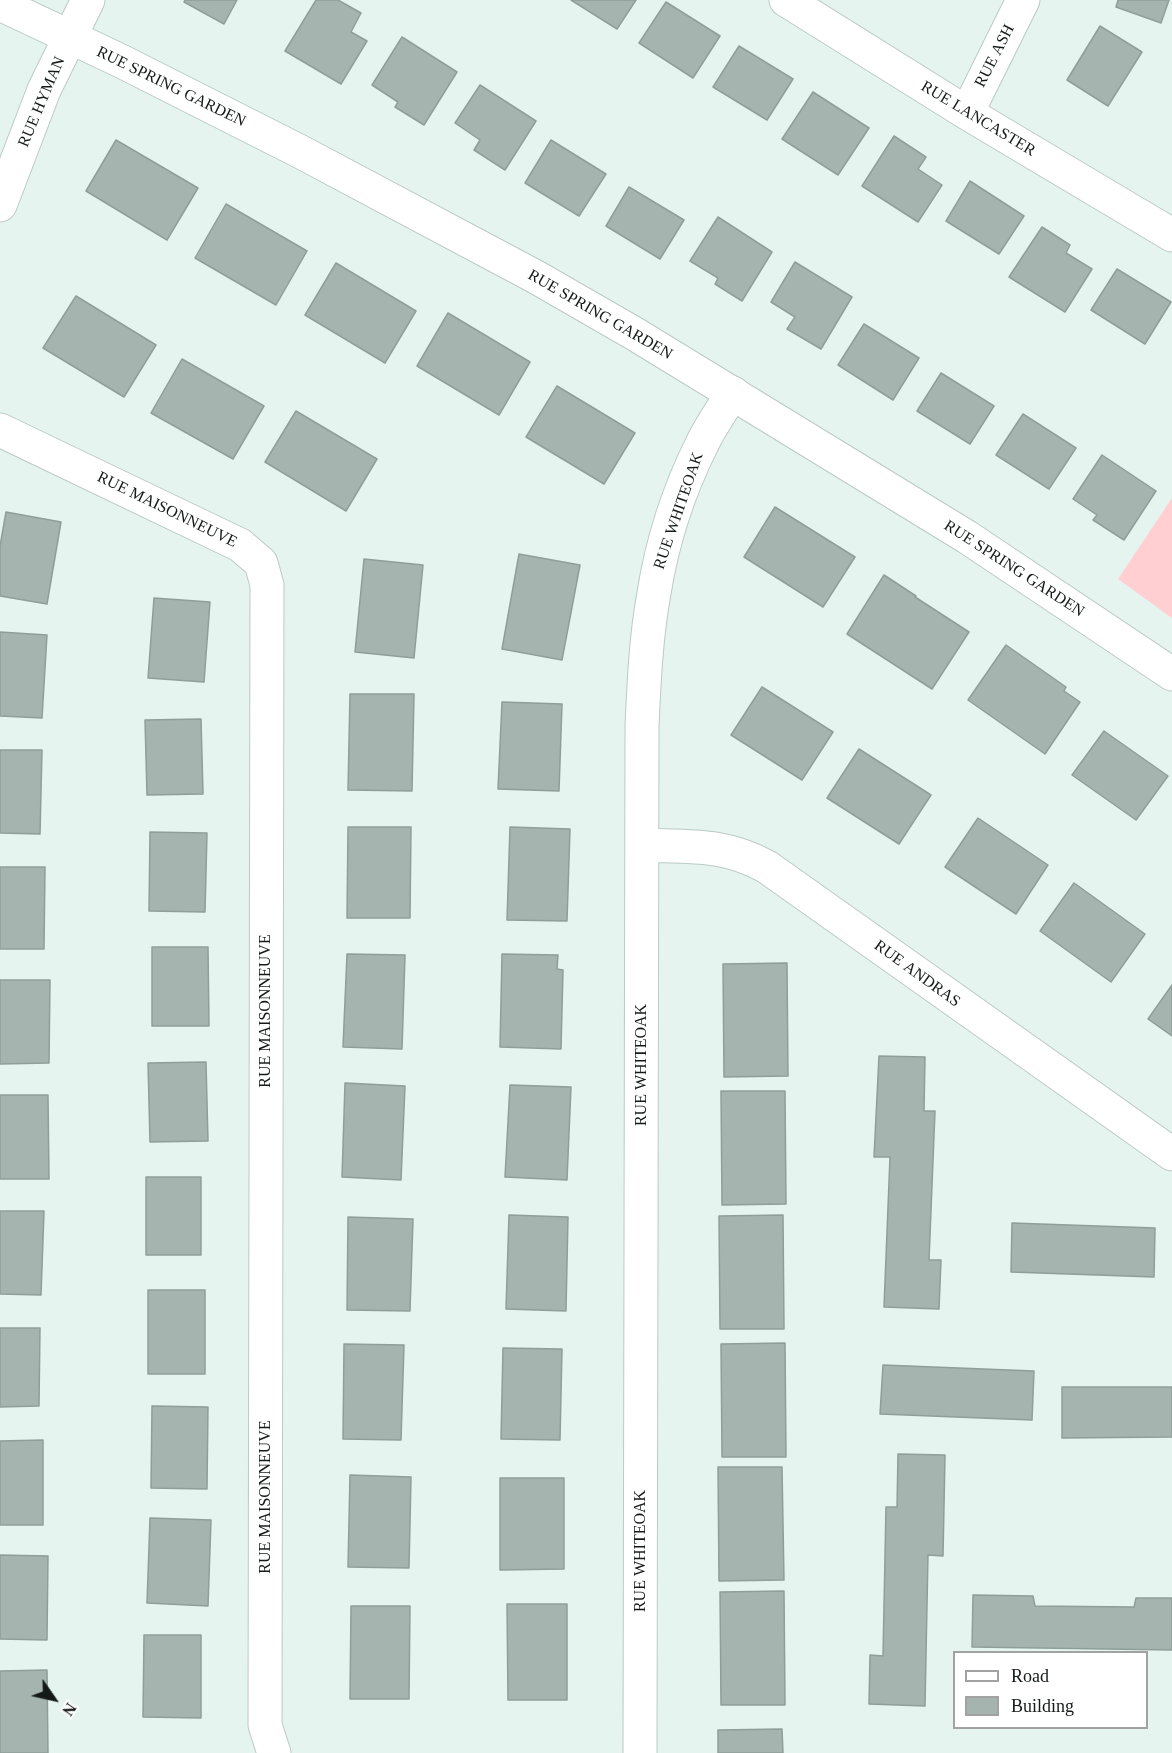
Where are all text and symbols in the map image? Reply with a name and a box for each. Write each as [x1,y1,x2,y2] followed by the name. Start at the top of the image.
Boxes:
[971,21,1019,91] street label: RUE ASH
[93,43,249,131] street label: RUE SPRING GARDEN
[14,54,70,150] street label: RUE HYMAN
[917,77,1039,161] street label: RUE LANCASTER
[524,266,676,364] street label: RUE SPRING GARDEN
[650,450,708,572] street label: RUE WHITEOAK
[94,468,240,552] street label: RUE MAISONNEUVE
[940,516,1088,622] street label: RUE SPRING GARDEN
[256,934,276,1088] street label: RUE MAISONNEUVE
[870,936,964,1012] street label: RUE ANDRAS
[632,1004,652,1126] street label: RUE WHITEOAK
[256,1420,276,1574] street label: RUE MAISONNEUVE
[631,1490,651,1612] street label: RUE WHITEOAK
[953,1651,1148,1729] legend
[1011,1666,1049,1686] text: Road
[24,1669,84,1729] north arrow
[1011,1696,1074,1716] text: Building
[59,1700,80,1719] text: N

